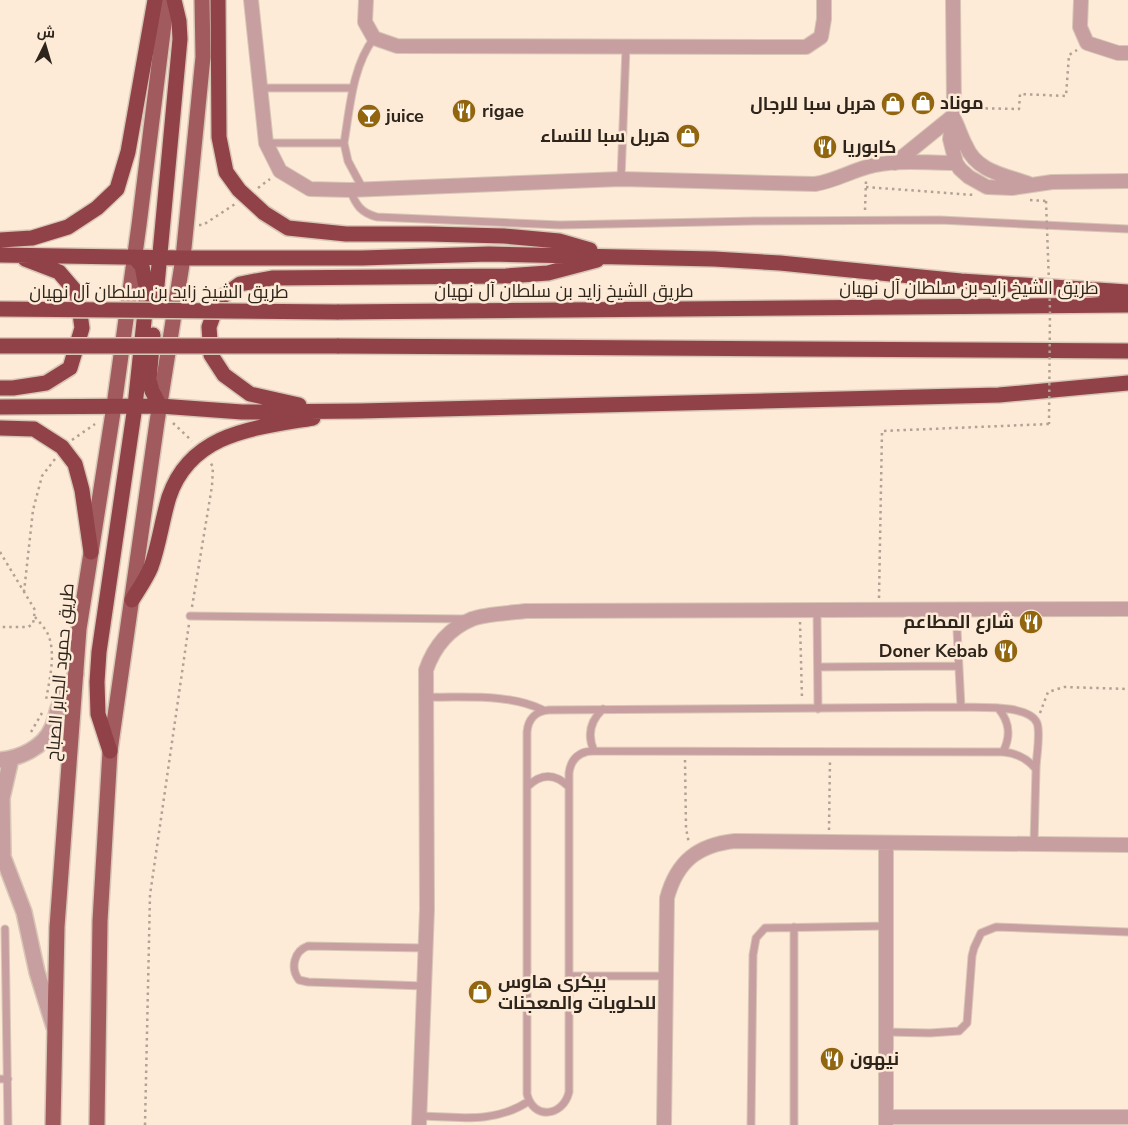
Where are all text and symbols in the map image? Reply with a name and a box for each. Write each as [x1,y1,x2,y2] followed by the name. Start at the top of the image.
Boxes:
[20,20,70,70] north arrow
[36,22,56,43] text: ش
[910,90,936,116] shop icon: موناد
[880,91,906,117] shop icon: هربل سبا للرجال
[940,91,984,115] place label: موناد
[750,92,876,116] place label: هربل سبا للرجال
[451,98,477,124] restaurant icon: rigae
[482,99,524,123] place label: rigae
[356,103,382,129] bar icon: juice
[385,104,424,128] place label: juice
[675,123,701,149] shop icon: هربل سبا للنساء
[540,124,670,148] place label: هربل سبا للنساء
[812,134,838,160] restaurant icon: كابوريا
[842,135,896,159] place label: كابوريا
[839,276,1099,300] street label: طريق الشيخ زايد بن سلطان آل نهيان
[434,279,694,303] street label: طريق الشيخ زايد بن سلطان آل نهيان
[29,280,289,304] street label: طريق الشيخ زايد بن سلطان آل نهيان
[40,582,80,762] street label: طريق حمود الجابر الصباح
[1018,609,1044,635] restaurant icon: شارع المطاعم
[903,610,1014,634] place label: شارع المطاعم
[993,638,1019,664] restaurant icon: Doner Kebab
[879,639,988,663] place label: Doner Kebab
[498,970,656,1015] place label: بيكري هاوس للحلويات والمعجنات
[467,979,493,1005] shop icon: بيكري هاوس للحلويات والمعجنات
[819,1046,845,1072] restaurant icon: نيهون
[850,1047,899,1071] place label: نيهون

